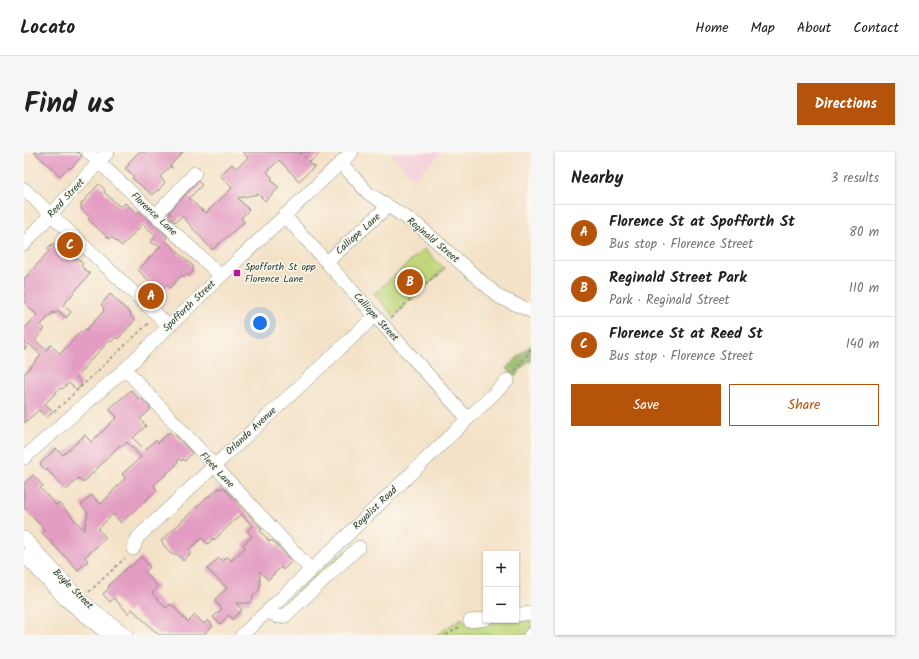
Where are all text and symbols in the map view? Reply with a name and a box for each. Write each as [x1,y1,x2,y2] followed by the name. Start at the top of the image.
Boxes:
[20,13,75,43] text: Locato
[695,17,729,39] text: Home
[751,17,775,39] text: Map
[797,17,831,39] text: About
[853,17,899,39] text: Contact
[24,82,115,127] text: Find us
[797,83,895,125] button: Directions
[571,165,623,192] text: Nearby
[831,168,879,189] text: 3 results
[43,174,89,221] street label: Reed Street
[127,188,181,240] street label: Florence Lane
[332,209,384,259] street label: Calliope Lane
[609,210,795,234] text: Florence St at Spofforth St
[403,213,463,267] street label: Reginald Street
[580,222,588,243] text: A
[849,222,879,243] text: 80 m
[57,230,83,260] pin: C
[609,234,753,255] text: Bus stop · Florence Street
[245,259,316,287] place label: Spofforth St opp Florence Lane
[609,266,747,290] text: Reginald Street Park
[397,267,423,297] pin: B
[232,268,242,278] marker: Spofforth St opp Florence Lane
[159,276,219,336] street label: Spofforth Street
[580,278,588,299] text: B
[849,278,879,299] text: 110 m
[138,281,164,311] pin: A
[350,289,402,345] street label: Calliope Street
[609,290,730,311] text: Park · Reginald Street
[250,313,270,333] your location
[609,322,763,346] text: Florence St at Reed St
[580,334,588,355] text: C
[846,334,879,355] text: 140 m
[609,346,753,367] text: Bus stop · Florence Street
[571,384,721,426] button: Save
[729,384,879,426] button: Share
[222,403,281,459] street label: Orlando Avenue
[196,448,238,492] street label: Fleet Lane
[349,482,402,533] street label: Royalist Road
[483,551,519,623] map controls
[483,551,519,587] button: +
[49,565,97,613] street label: Boyle Street
[483,587,519,623] button: −

